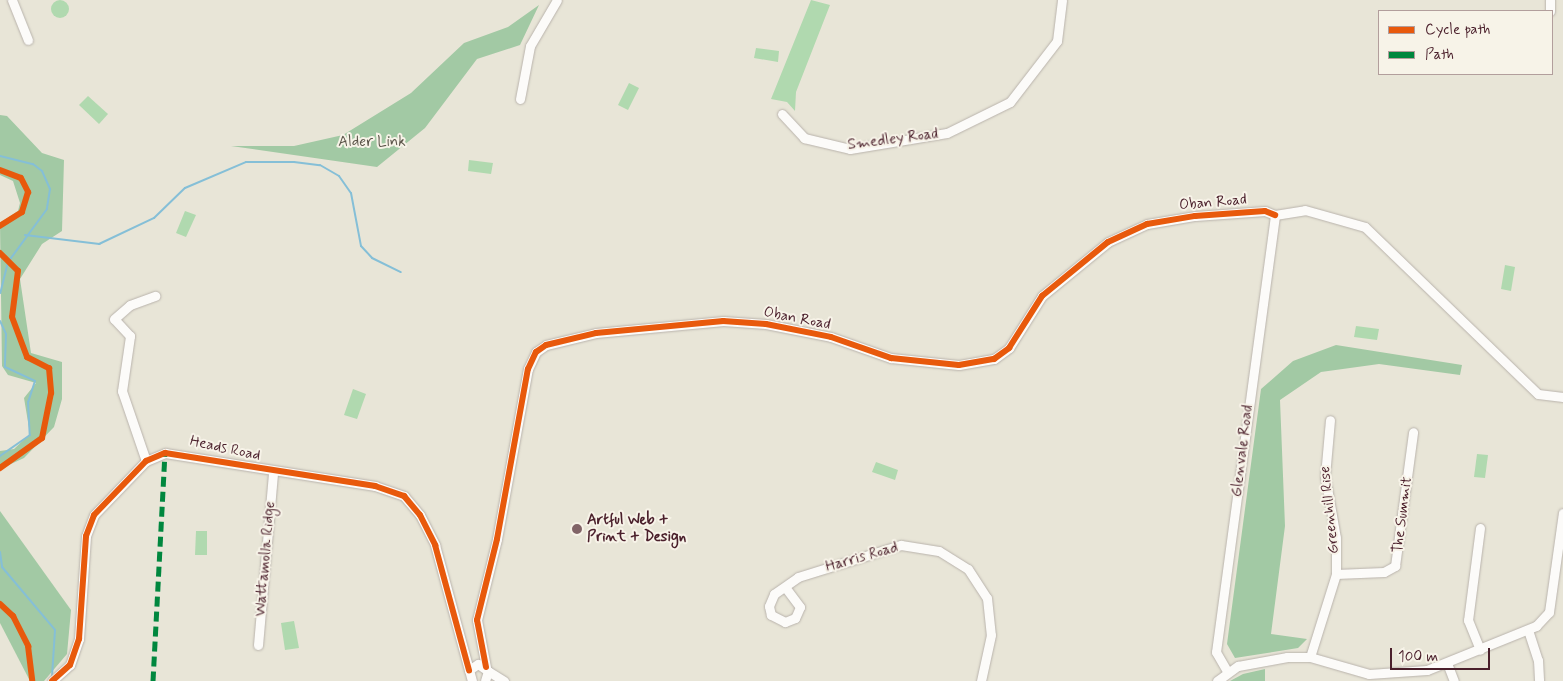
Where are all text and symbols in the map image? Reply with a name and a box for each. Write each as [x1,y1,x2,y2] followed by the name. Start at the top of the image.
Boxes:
[1378,10,1553,75] legend
[1425,20,1490,40] text: Cycle path
[1425,45,1454,65] text: Path
[847,126,939,154] street label: Smedley Road
[338,134,406,152] park label: Alder Link
[1179,191,1247,215] street label: Oban Road
[762,304,832,334] street label: Oban Road
[1228,404,1258,498] street label: Glenvale Road
[188,433,262,465] street label: Heads Road
[1316,465,1344,555] street label: Greenhill Rise
[1389,472,1417,558] street label: The Summit
[252,501,280,617] street label: Wattamolla Ridge
[587,511,686,546] place label: Artful Web + Print + Design
[571,523,583,535] marker: Artful Web + Print + Design
[824,539,900,577] street label: Harris Road
[1393,638,1493,670] scale bar
[1398,647,1438,667] text: 100 m

